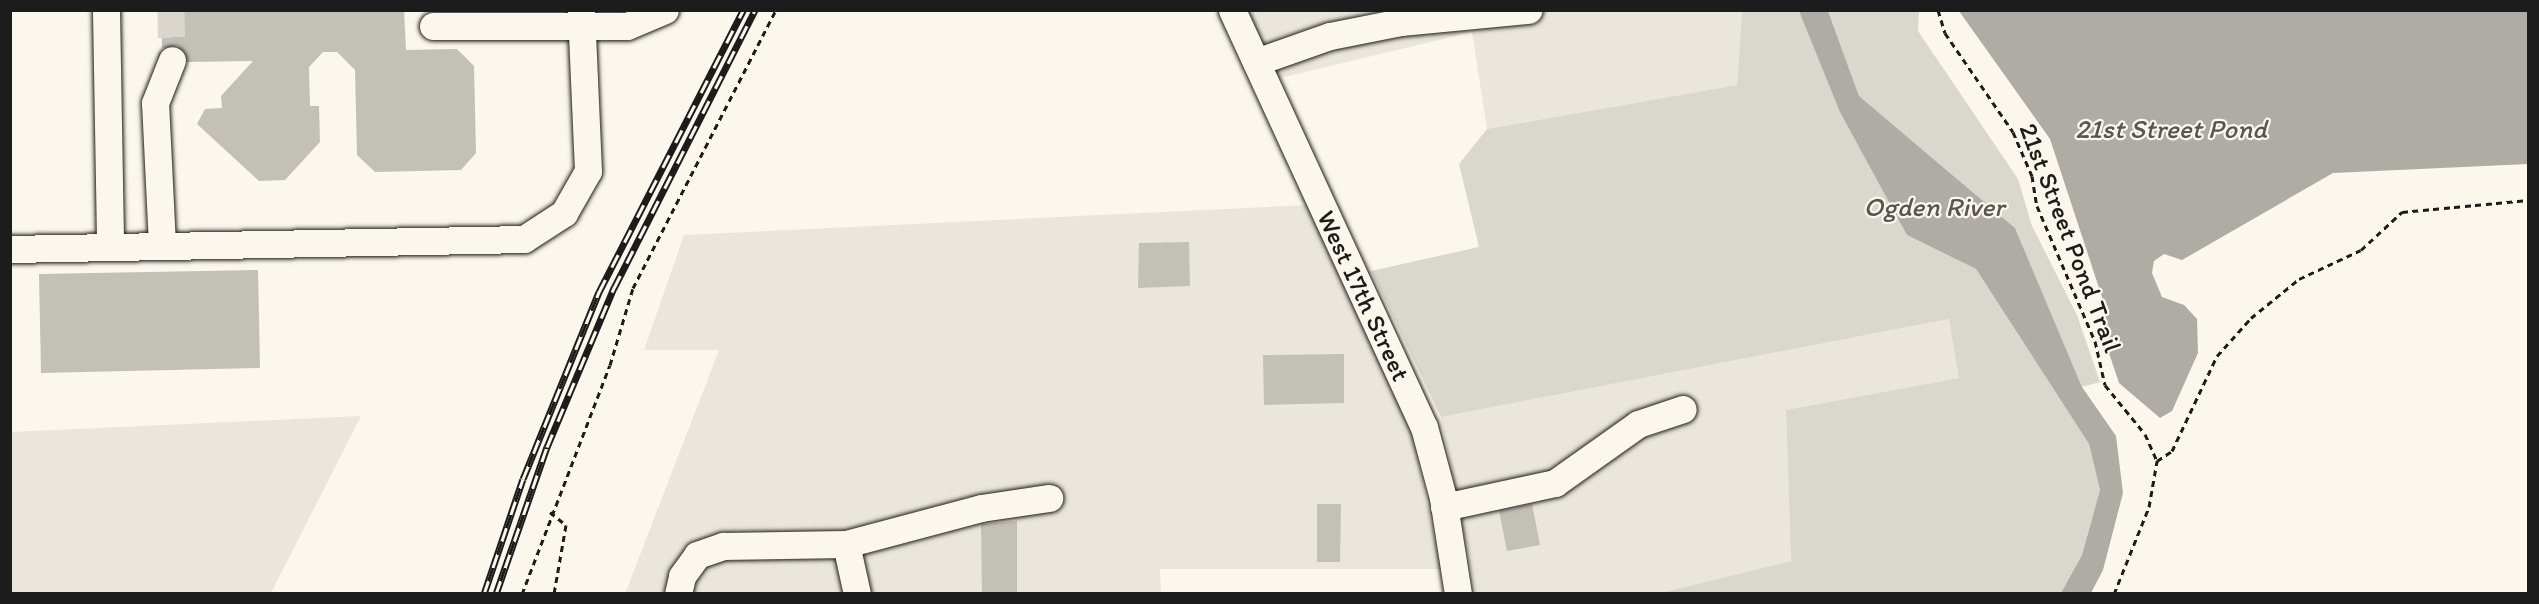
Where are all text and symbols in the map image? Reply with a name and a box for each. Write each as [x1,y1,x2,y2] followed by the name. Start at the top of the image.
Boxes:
[2076,113,2266,145] water label: 21st Street Pond
[2012,120,2128,356] street label: 21st Street Pond Trail
[1864,191,2004,223] water label: Ogden River
[1310,206,1416,386] street label: West 17th Street

